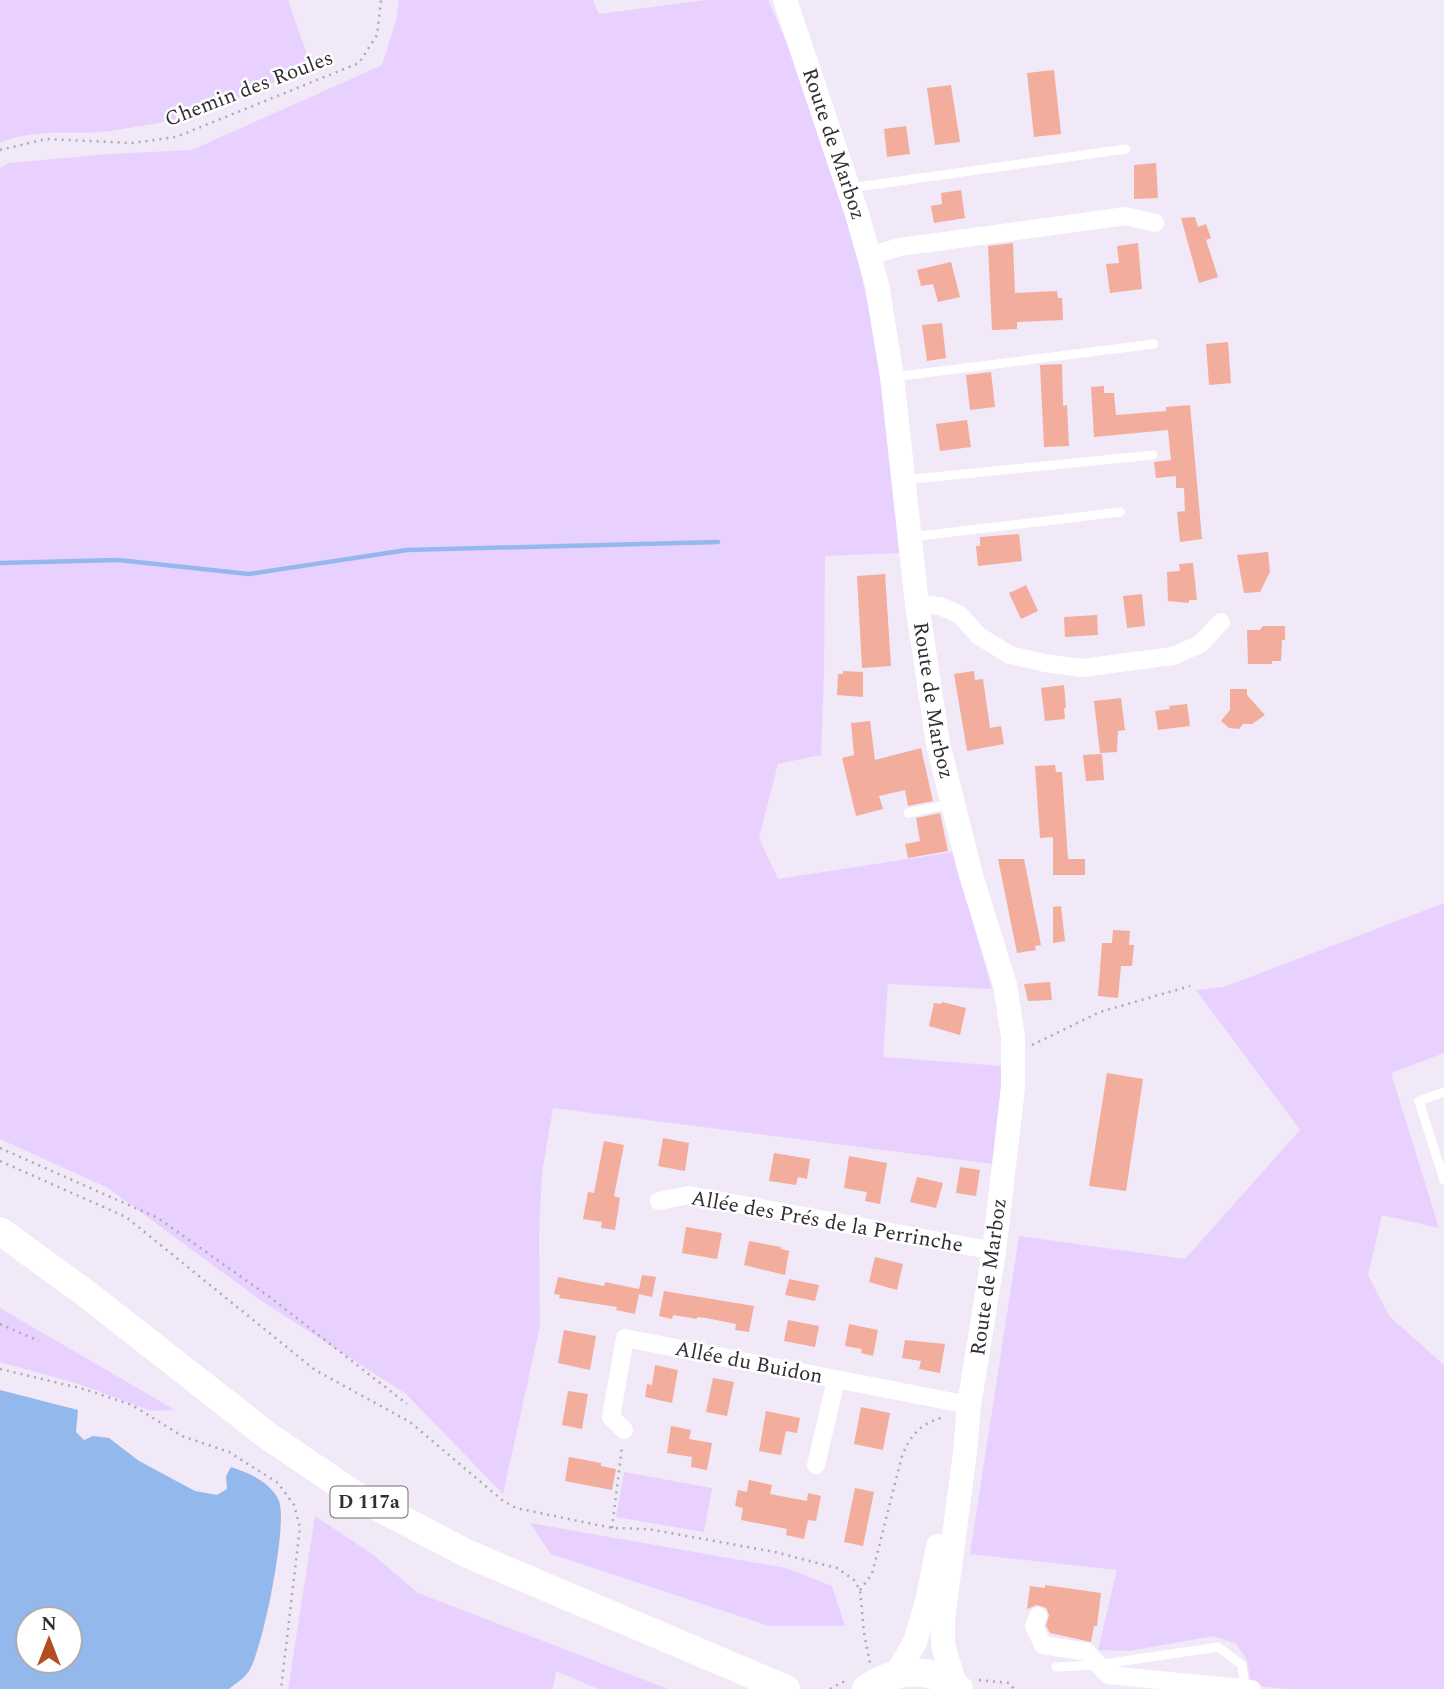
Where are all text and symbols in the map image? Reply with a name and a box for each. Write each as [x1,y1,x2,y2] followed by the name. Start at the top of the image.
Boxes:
[160,42,338,136] street label: Chemin des Roules
[793,64,874,224] street label: Route de Marboz
[904,620,962,783] street label: Route de Marboz
[689,1182,965,1262] street label: Allée des Prés de la Perrinche
[962,1196,1016,1358] street label: Route de Marboz
[672,1333,826,1393] street label: Allée du Buidon
[330,1486,408,1518] road number: D 117a
[14,1605,84,1675] north arrow
[41,1610,57,1639] text: N

